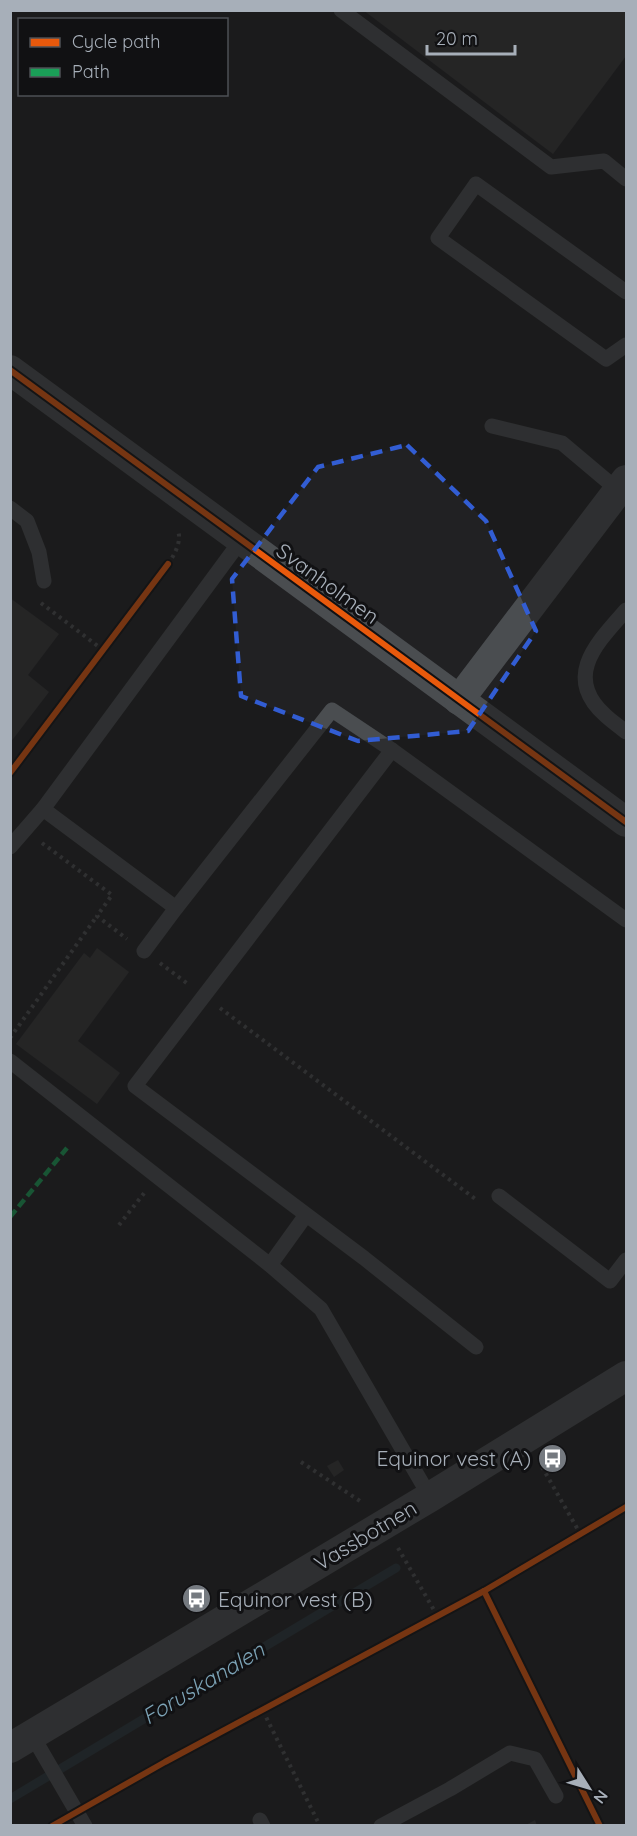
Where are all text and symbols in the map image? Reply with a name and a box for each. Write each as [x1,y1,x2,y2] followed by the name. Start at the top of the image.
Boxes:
[18,18,228,96] legend
[427,18,516,56] scale bar
[436,27,478,50] text: 20 m
[72,30,160,53] text: Cycle path
[72,60,110,83] text: Path
[272,537,384,629] street label: Svanholmen
[536,1442,568,1474] bus stop icon: Equinor vest (A)
[377,1445,531,1471] place label: Equinor vest (A)
[309,1494,421,1576] street label: Vassbotnen
[181,1583,213,1615] bus stop icon: Equinor vest (B)
[218,1586,373,1612] place label: Equinor vest (B)
[137,1635,270,1730] water label: Foruskanalen
[559,1758,619,1818] north arrow
[589,1786,613,1808] text: N

